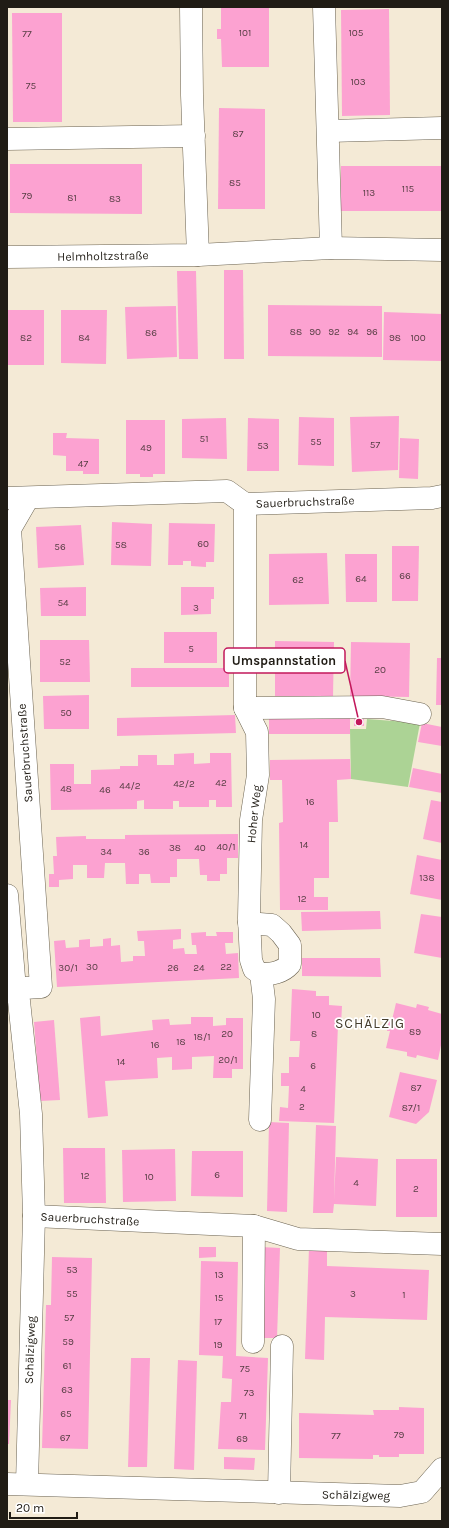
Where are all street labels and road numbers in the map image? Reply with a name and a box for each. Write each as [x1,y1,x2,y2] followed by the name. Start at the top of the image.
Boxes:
[57,248,149,264] street label: Helmholtzstraße
[255,493,355,511] street label: Sauerbruchstraße
[15,703,35,803] street label: Sauerbruchstraße
[244,784,264,844] street label: Hoher Weg
[40,1209,140,1229] street label: Sauerbruchstraße
[22,1315,38,1384] street label: Schälzigweg
[322,1487,390,1503] street label: Schälzigweg

